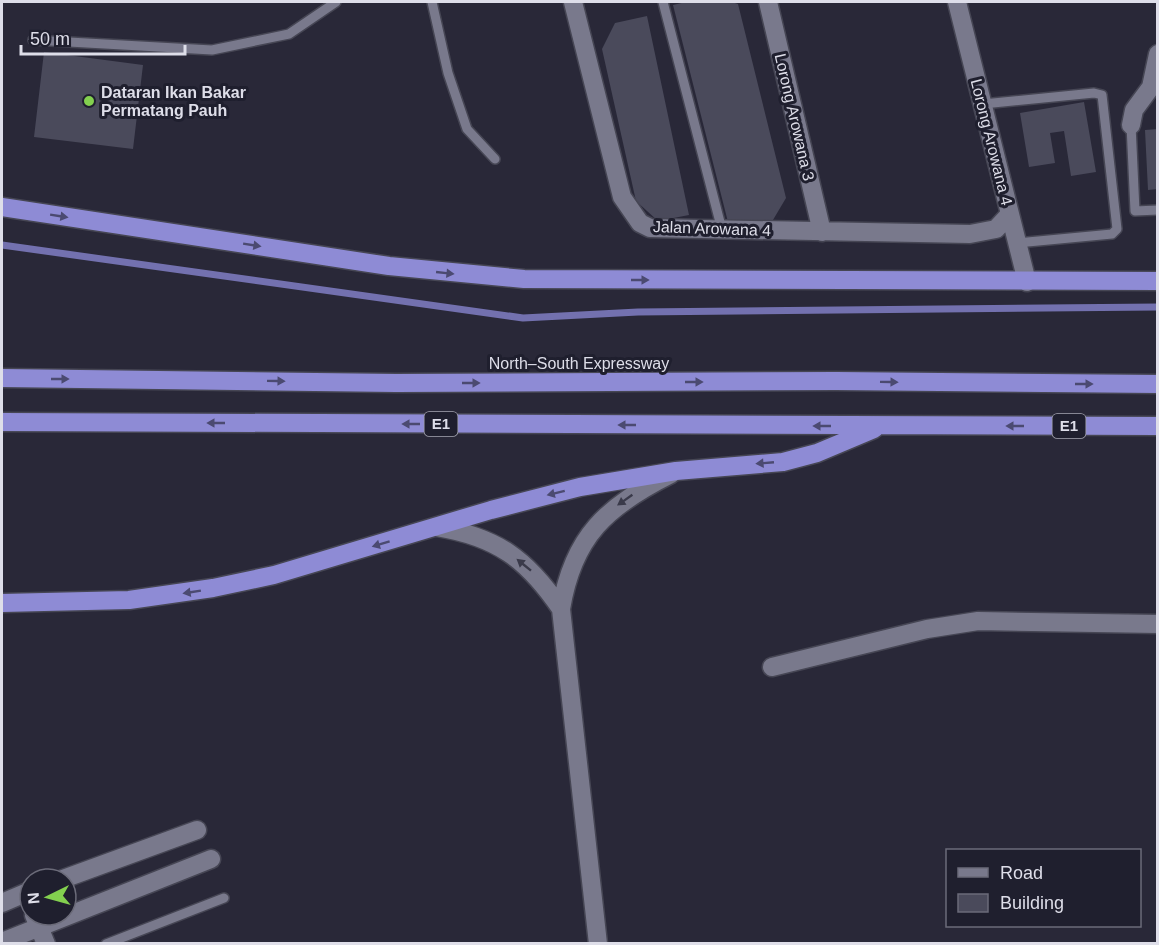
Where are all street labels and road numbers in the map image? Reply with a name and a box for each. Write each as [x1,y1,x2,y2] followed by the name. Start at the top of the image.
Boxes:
[772,52,817,182] street label: Lorong Arowana 3
[968,77,1015,207] street label: Lorong Arowana 4
[653,218,771,239] street label: Jalan Arowana 4
[489,355,669,372] street label: North–South Expressway
[424,412,458,436] road number: E1
[1052,414,1086,438] road number: E1

